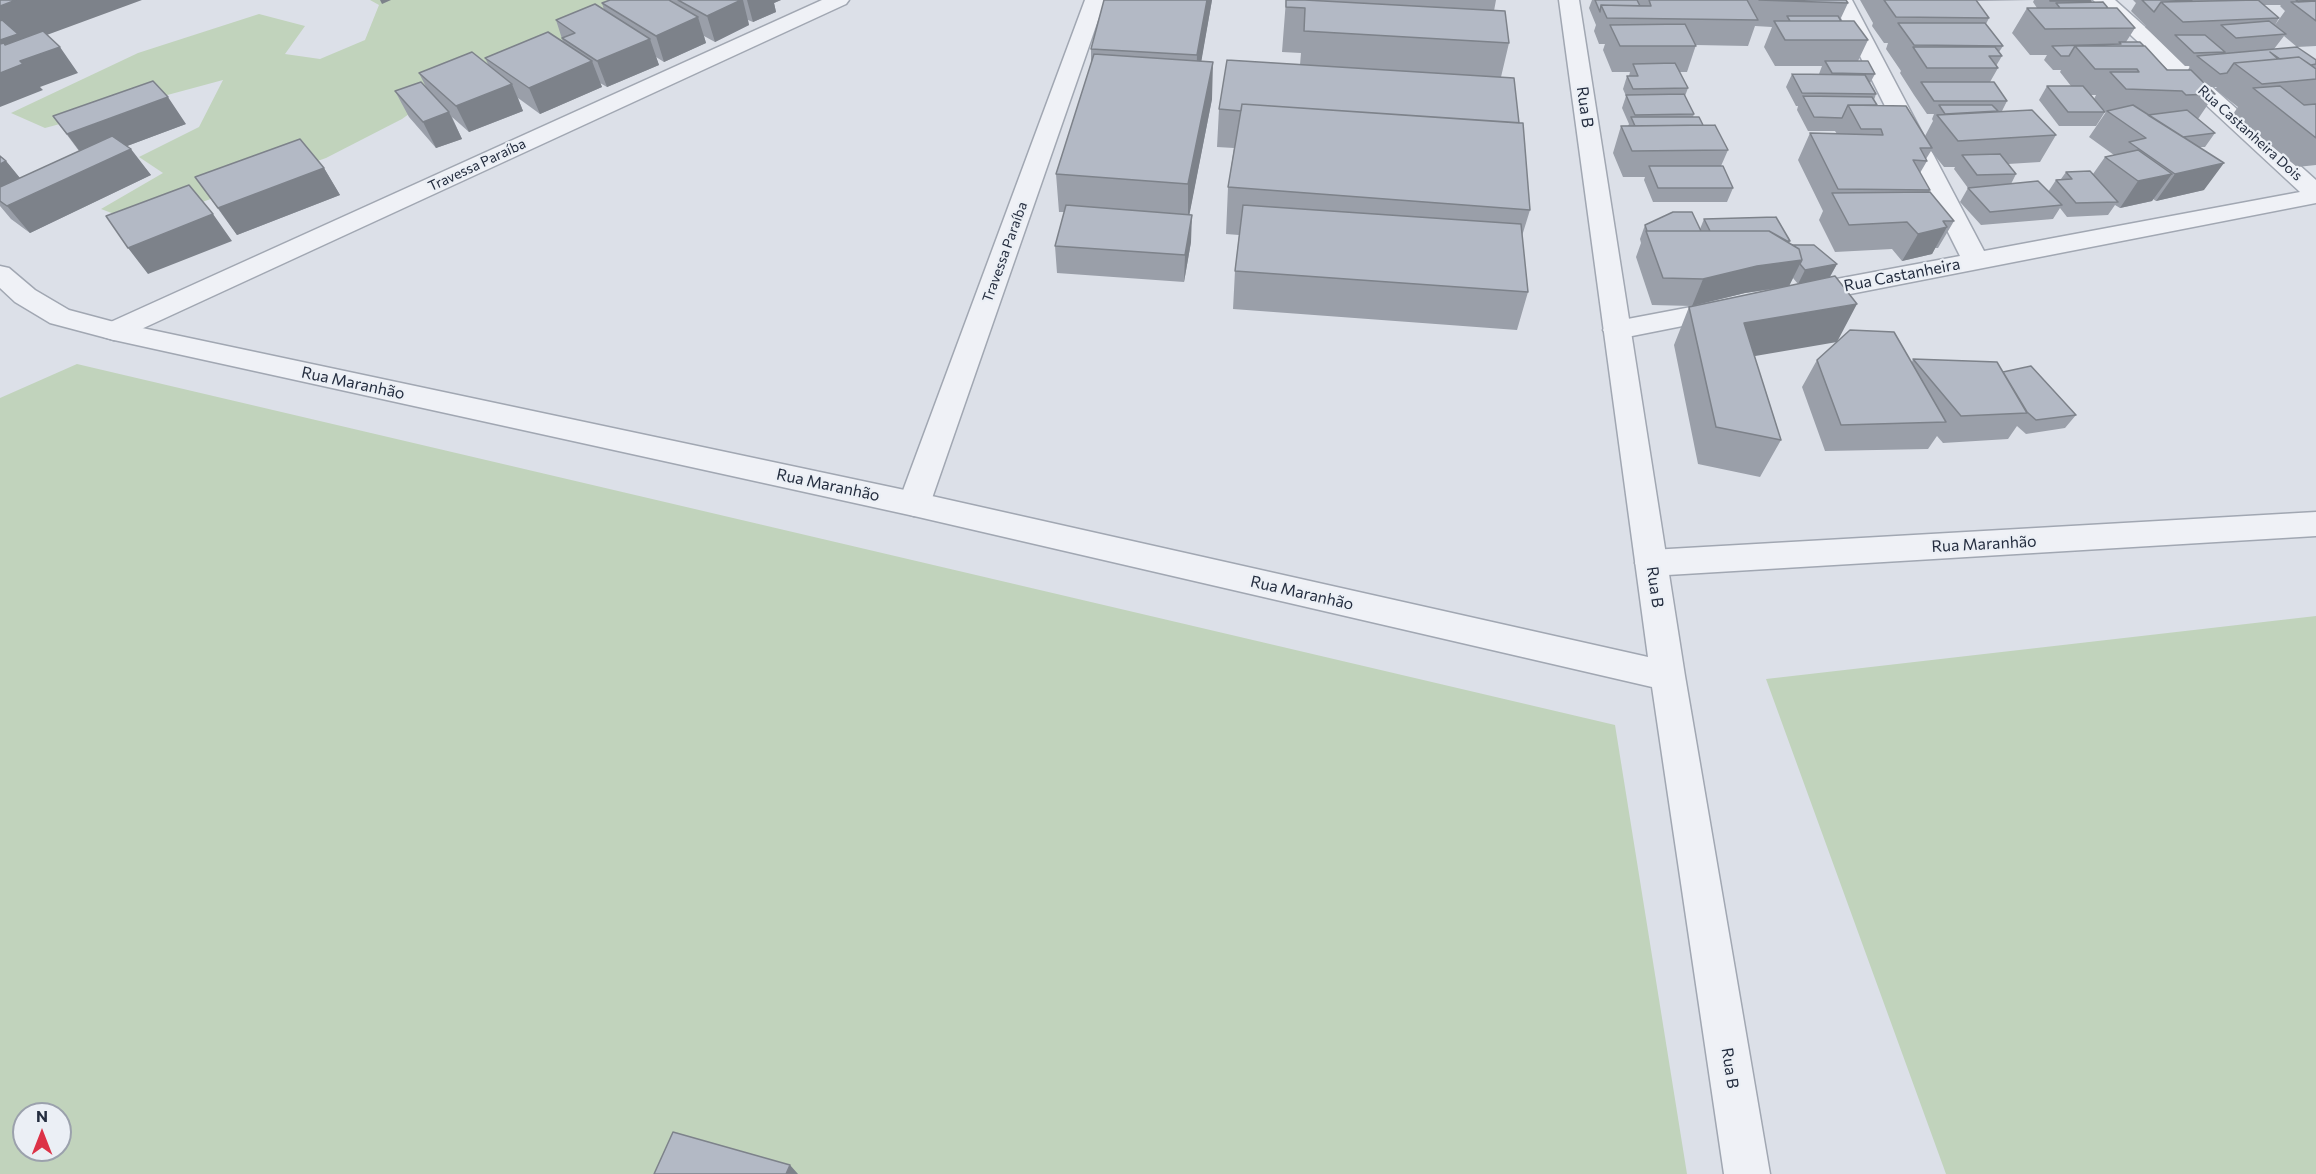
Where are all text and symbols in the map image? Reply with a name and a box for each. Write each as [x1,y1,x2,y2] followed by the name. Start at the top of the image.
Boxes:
[2194,82,2306,184] street label: Rua Castanheira Dois
[1573,85,1597,129] street label: Rua B
[426,135,528,195] street label: Travessa Paraíba
[979,200,1031,304] street label: Travessa Paraíba
[1842,254,1962,296] street label: Rua Castanheira
[299,363,407,403] street label: Rua Maranhão
[774,465,882,505] street label: Rua Maranhão
[1931,532,2037,556] street label: Rua Maranhão
[1643,565,1667,609] street label: Rua B
[1249,572,1355,614] street label: Rua Maranhão
[1717,1046,1743,1090] street label: Rua B
[12,1102,72,1162] north arrow
[36,1106,48,1125] text: N

